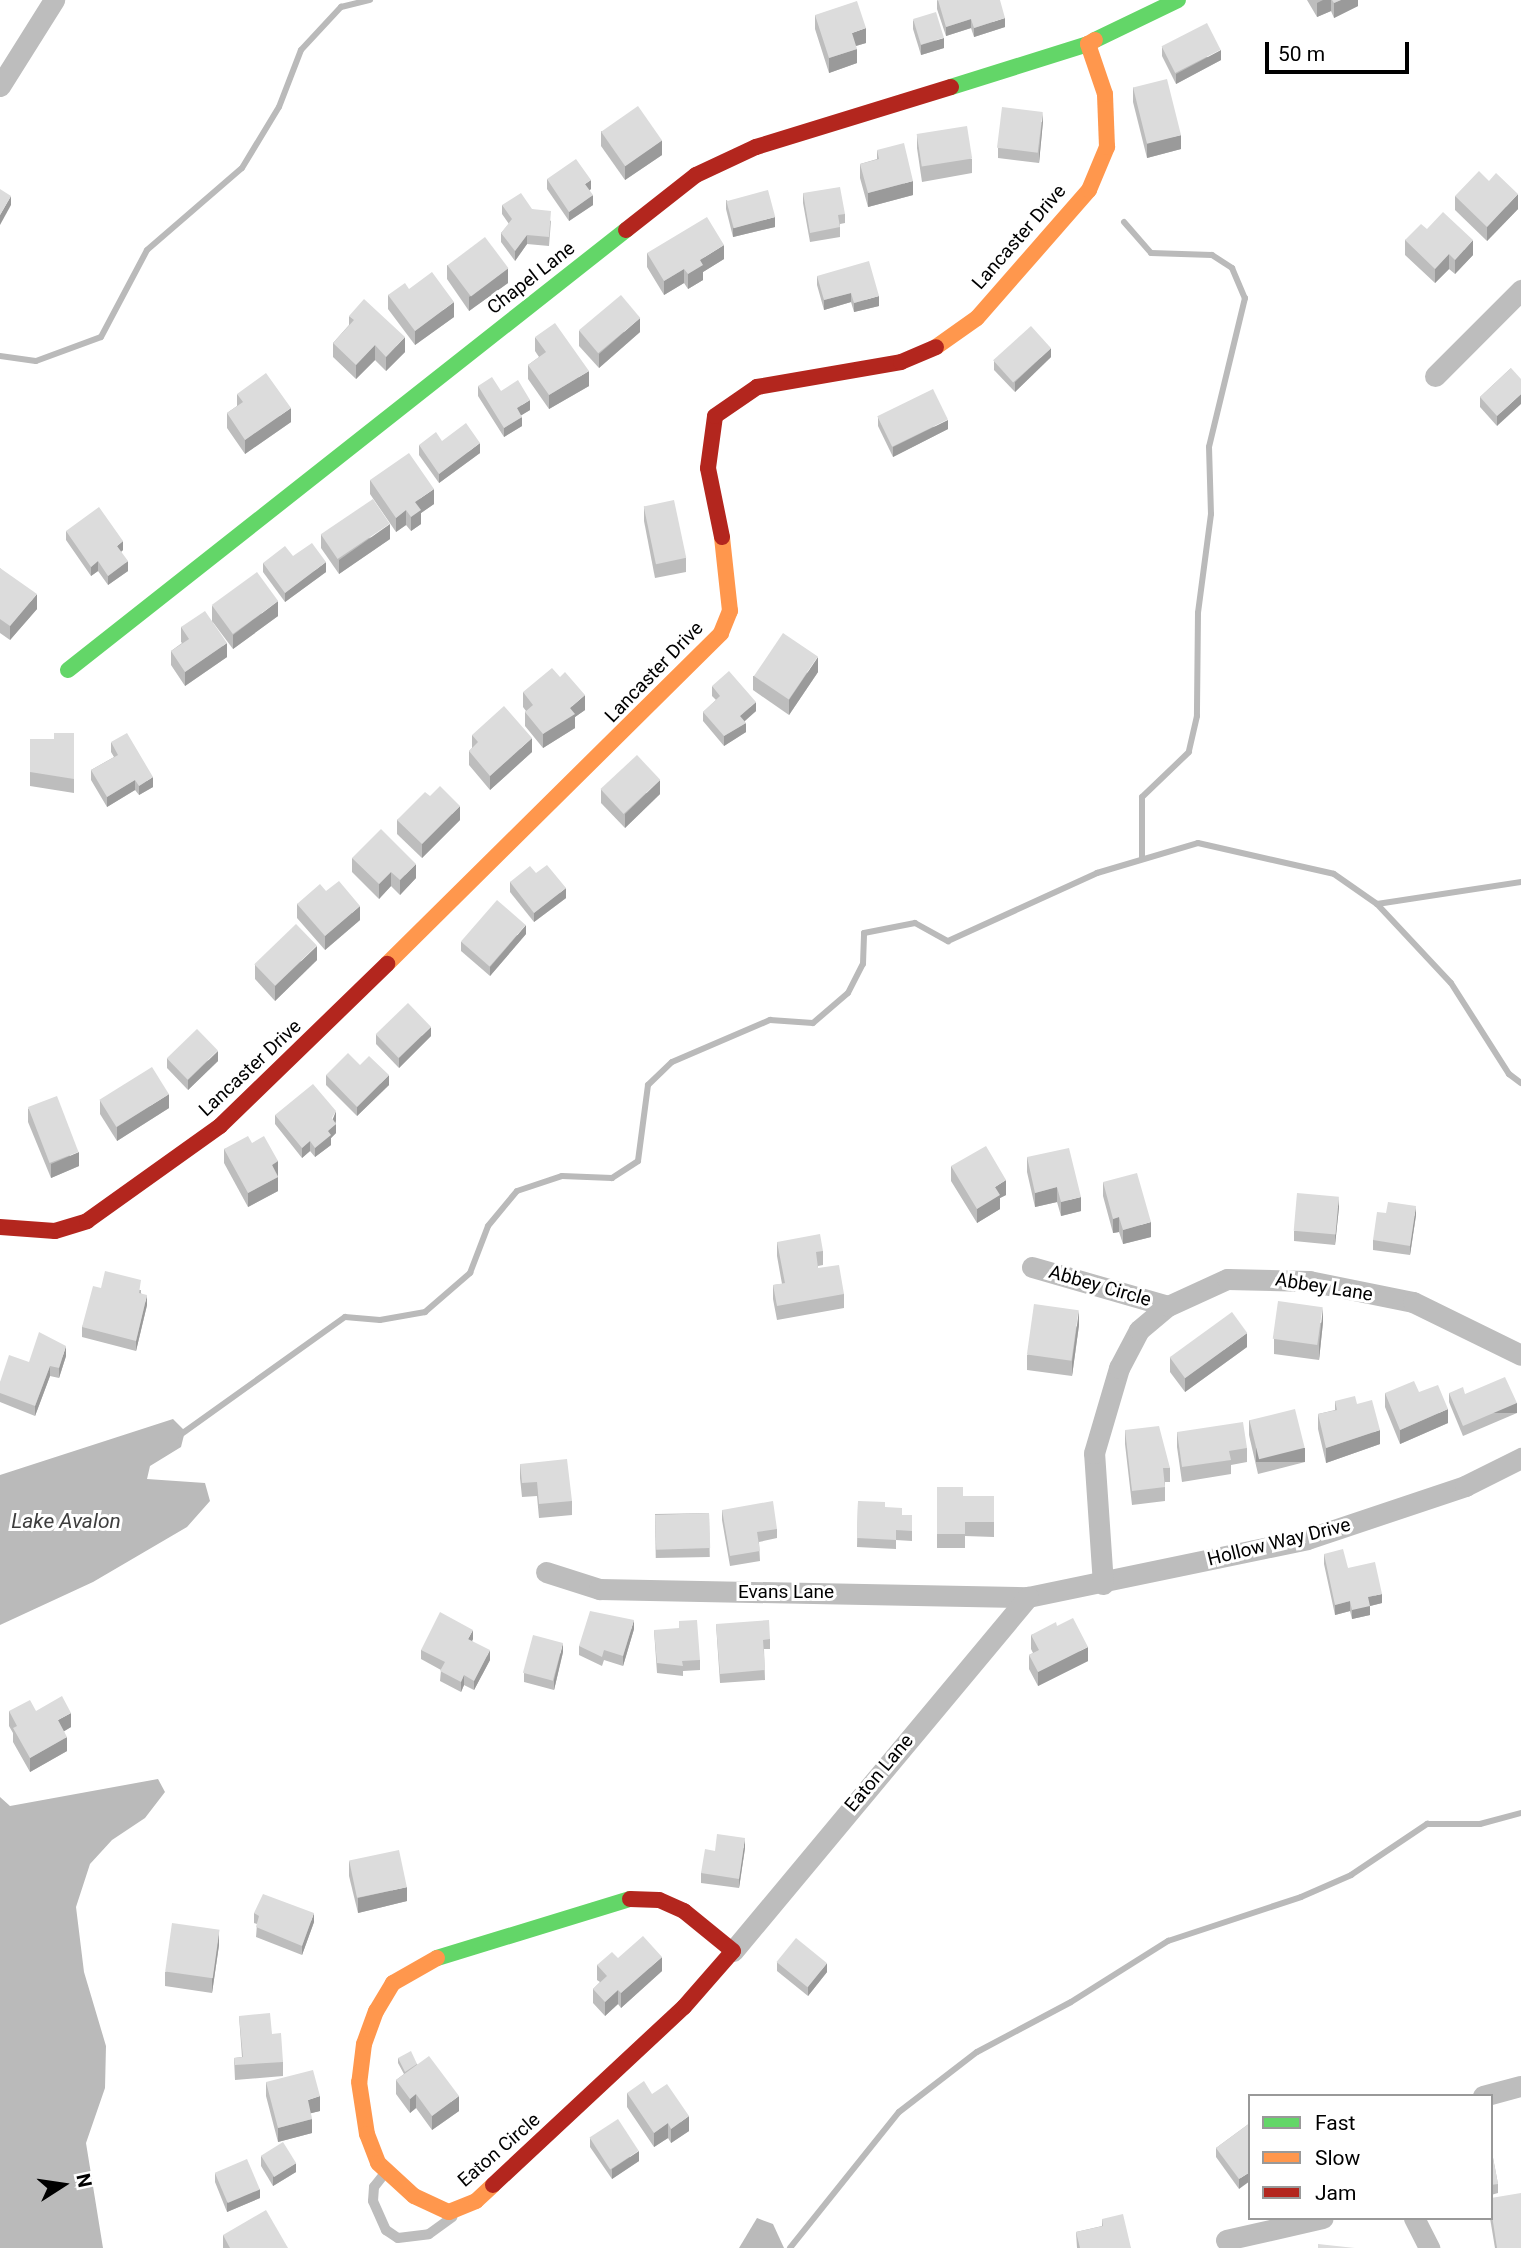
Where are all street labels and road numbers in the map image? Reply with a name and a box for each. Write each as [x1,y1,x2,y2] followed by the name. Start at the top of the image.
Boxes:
[967,180,1071,294] street label: Lancaster Drive
[483,237,579,319] street label: Chapel Lane
[600,617,708,727] street label: Lancaster Drive
[194,1015,306,1121] street label: Lancaster Drive
[1046,1261,1154,1311] street label: Abbey Circle
[1274,1268,1374,1306] street label: Abbey Lane
[1205,1513,1353,1571] street label: Hollow Way Drive
[738,1581,834,1603] street label: Evans Lane
[840,1730,918,1816] street label: Eaton Lane
[453,2108,545,2192] street label: Eaton Circle

